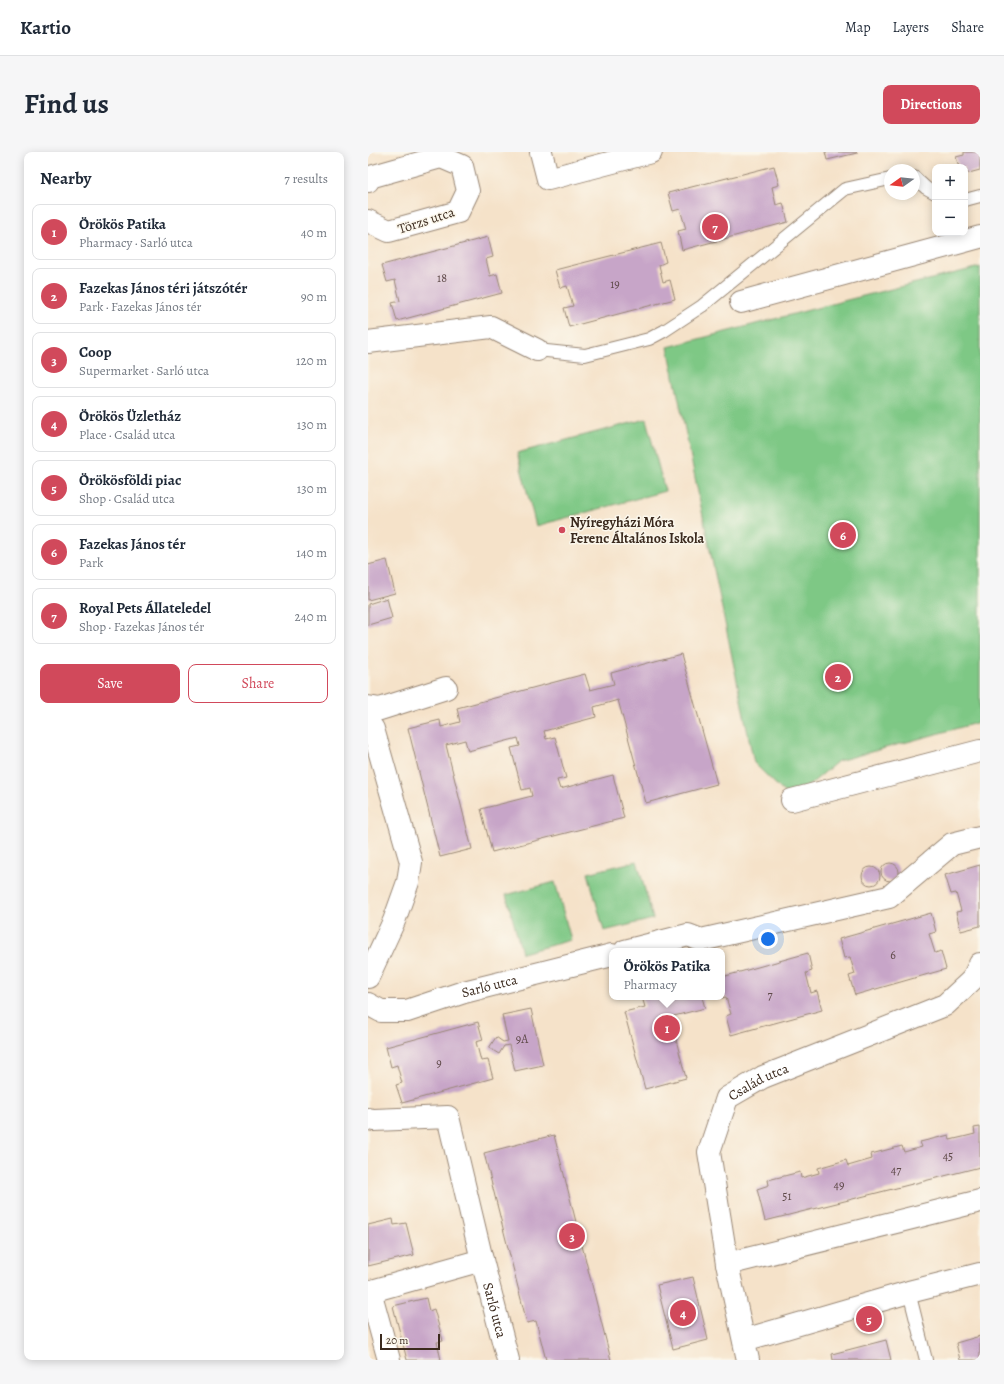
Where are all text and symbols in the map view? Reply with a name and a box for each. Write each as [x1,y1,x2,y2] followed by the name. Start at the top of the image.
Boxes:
[20,15,71,41] text: Kartio
[845,18,871,37] text: Map
[893,18,929,37] text: Layers
[951,18,984,37] text: Share
[24,85,109,123] text: Find us
[883,85,980,124] button: Directions
[884,164,920,200] north arrow
[932,164,968,236] map controls
[932,164,968,200] button: +
[40,167,91,190] text: Nearby
[284,170,328,187] text: 7 results
[932,200,968,236] button: −
[395,202,457,239] street label: Törzs utca
[702,212,728,242] pin: 7
[79,214,166,234] text: Örökös Patika
[52,224,56,241] text: 1
[301,224,327,241] text: 40 m
[79,234,193,251] text: Pharmacy · Sarló utca
[437,270,447,286] house number: 18
[610,276,620,292] house number: 19
[79,278,248,298] text: Fazekas János téri játszótér
[51,288,57,305] text: 2
[301,288,327,305] text: 90 m
[79,298,202,315] text: Park · Fazekas János tér
[79,342,112,362] text: Coop
[51,352,57,369] text: 3
[296,352,327,369] text: 120 m
[79,362,209,379] text: Supermarket · Sarló utca
[79,406,181,426] text: Örökös Üzletház
[51,416,57,433] text: 4
[297,416,327,433] text: 130 m
[79,426,175,443] text: Place · Család utca
[79,470,181,490] text: Örökösföldi piac
[51,480,57,497] text: 5
[297,480,327,497] text: 130 m
[79,490,175,507] text: Shop · Család utca
[570,513,705,548] place label: Nyíregyházi Móra Ferenc Általános Iskola
[830,520,856,550] pin: 6
[557,525,567,535] marker: Nyíregyházi Móra Ferenc Általános Iskola
[79,534,186,554] text: Fazekas János tér
[51,544,57,561] text: 6
[296,544,327,561] text: 140 m
[79,554,103,571] text: Park
[79,598,211,618] text: Royal Pets Állateledel
[51,608,57,625] text: 7
[295,608,327,625] text: 240 m
[79,618,204,635] text: Shop · Fazekas János tér
[825,662,851,692] pin: 2
[40,664,180,703] button: Save
[188,664,328,703] button: Share
[758,929,778,949] your location
[890,947,896,963] house number: 6
[609,948,725,1000] popup
[623,956,711,976] text: Örökös Patika
[460,970,520,1002] street label: Sarló utca
[623,976,677,993] text: Pharmacy
[767,987,773,1003] house number: 7
[654,1013,680,1043] pin: 1
[516,1031,529,1047] house number: 9A
[436,1055,442,1071] house number: 9
[725,1059,792,1105] street label: Család utca
[943,1148,953,1164] house number: 45
[891,1162,902,1178] house number: 47
[834,1177,844,1193] house number: 49
[782,1188,792,1204] house number: 51
[559,1221,585,1251] pin: 3
[478,1280,511,1341] street label: Sarló utca
[670,1298,696,1328] pin: 4
[856,1304,882,1334] pin: 5
[380,1332,440,1351] scale bar
[386,1333,408,1348] text: 20 m

